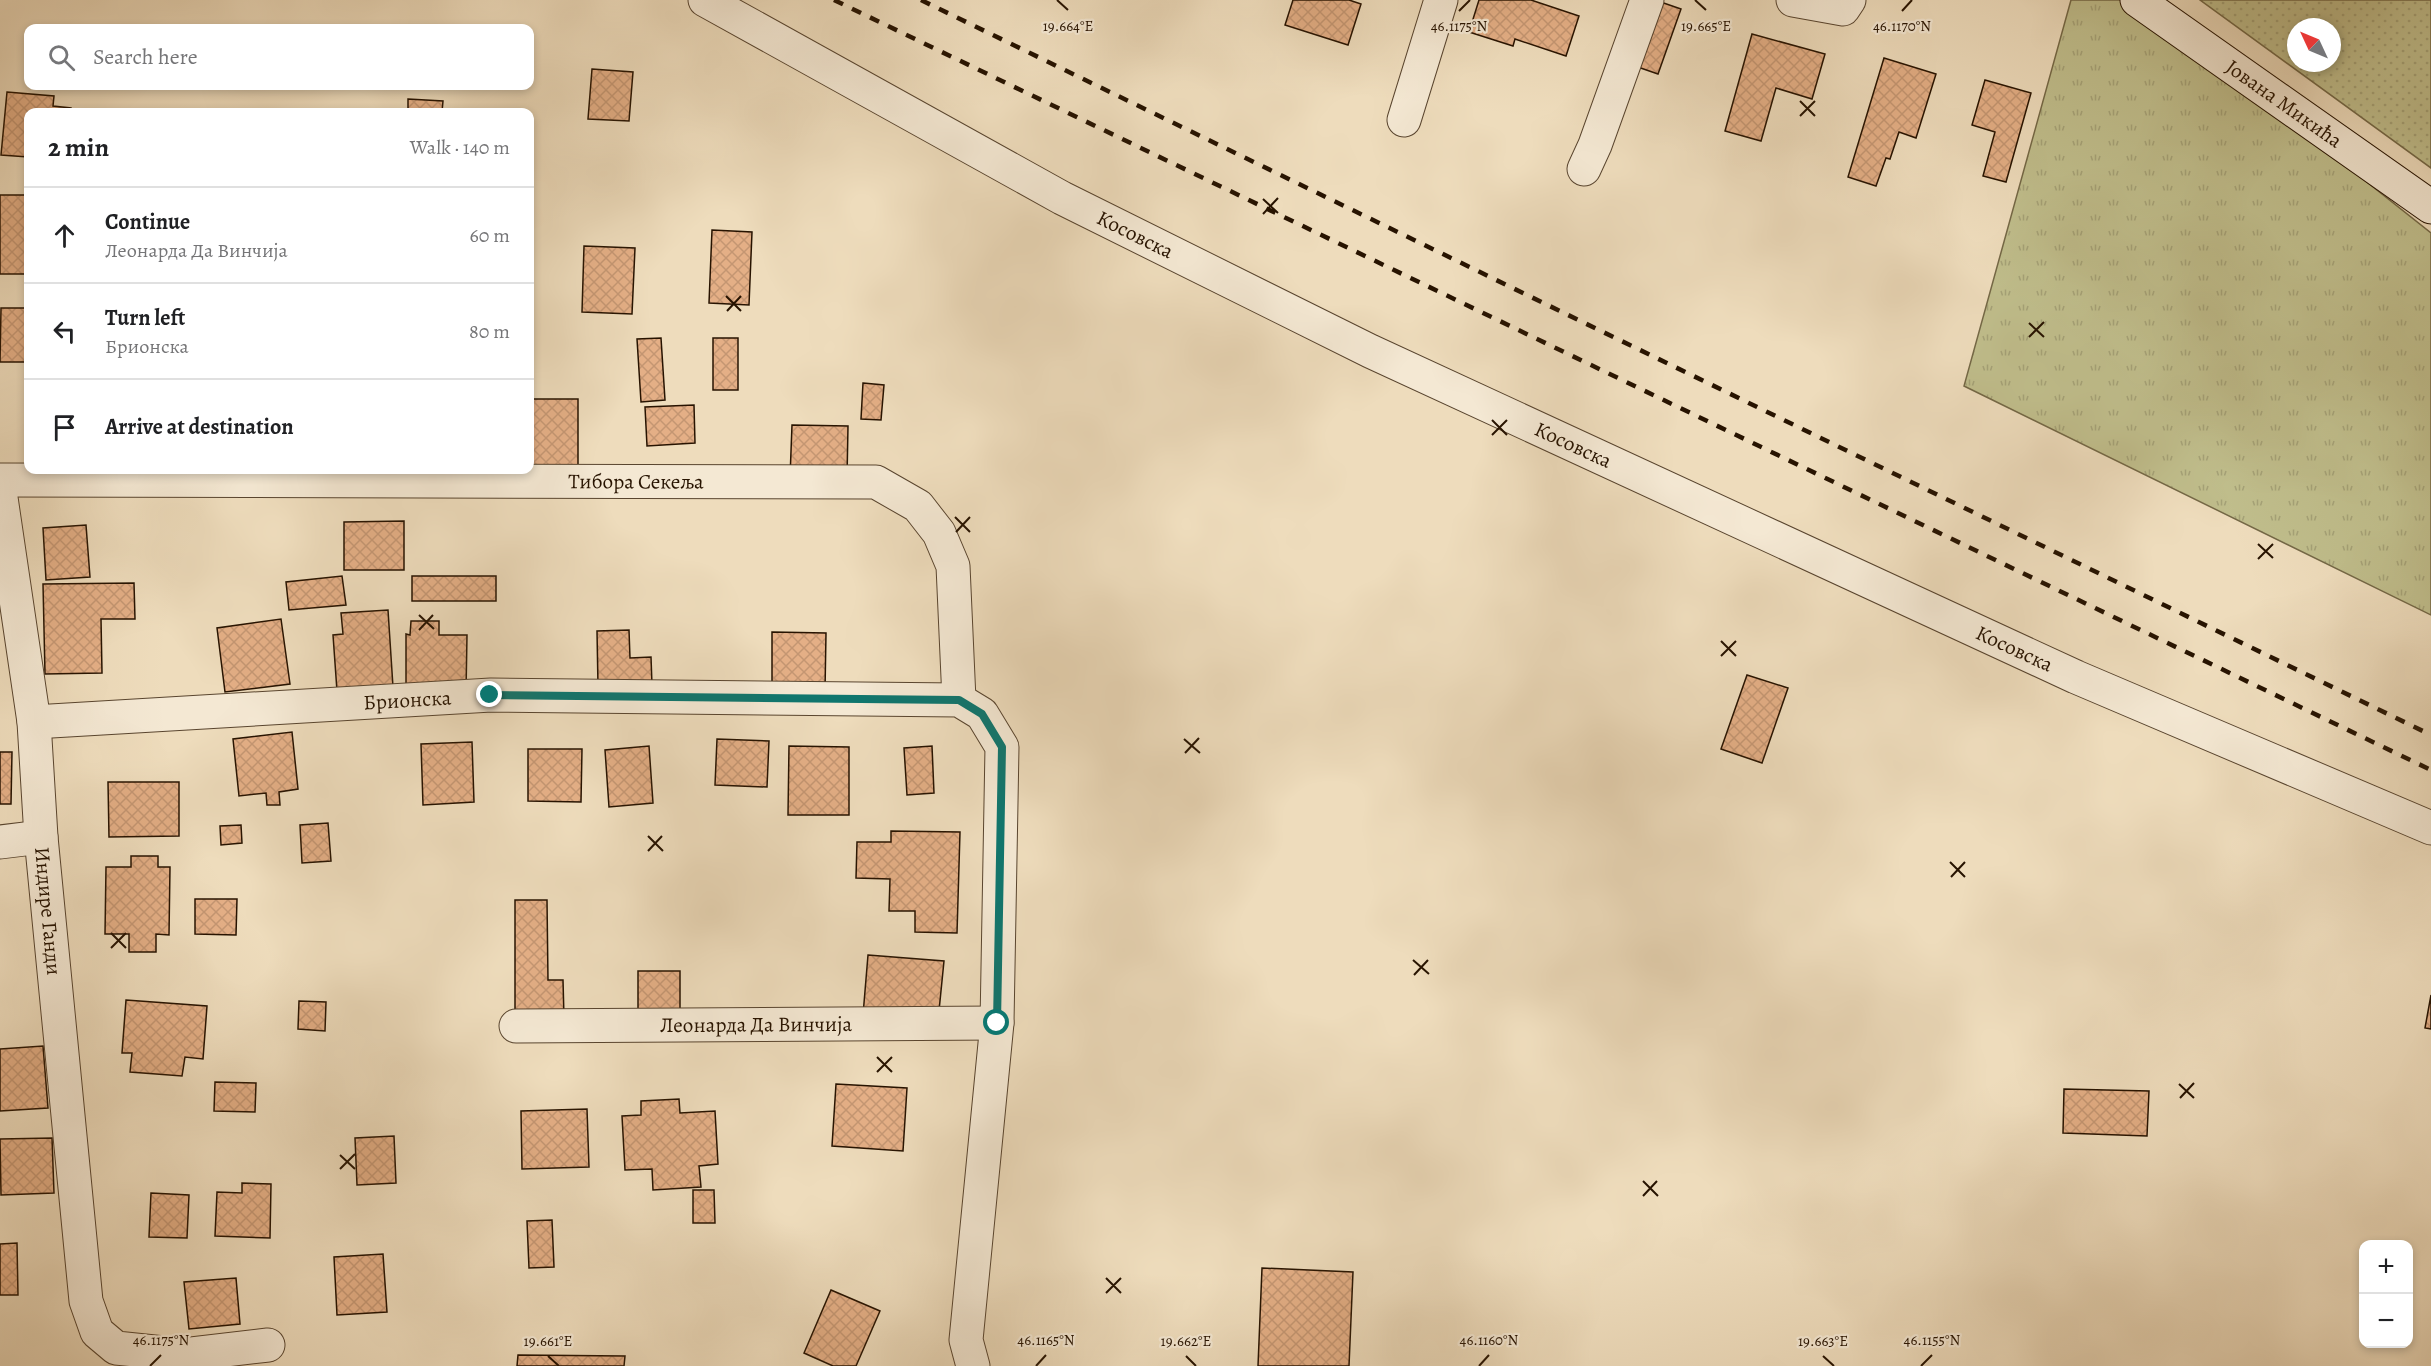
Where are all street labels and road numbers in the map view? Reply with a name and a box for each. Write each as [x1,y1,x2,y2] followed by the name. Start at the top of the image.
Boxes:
[2220,53,2348,155] street label: Јована Микића
[1092,204,1179,265] street label: Косовска
[1530,415,1617,475] street label: Косовска
[568,467,704,496] street label: Тибора Секеља
[1971,619,2058,679] street label: Косовска
[363,683,452,717] street label: Брионска
[28,845,68,976] street label: Индире Ганди
[660,1010,852,1039] street label: Леонарда Да Винчија

